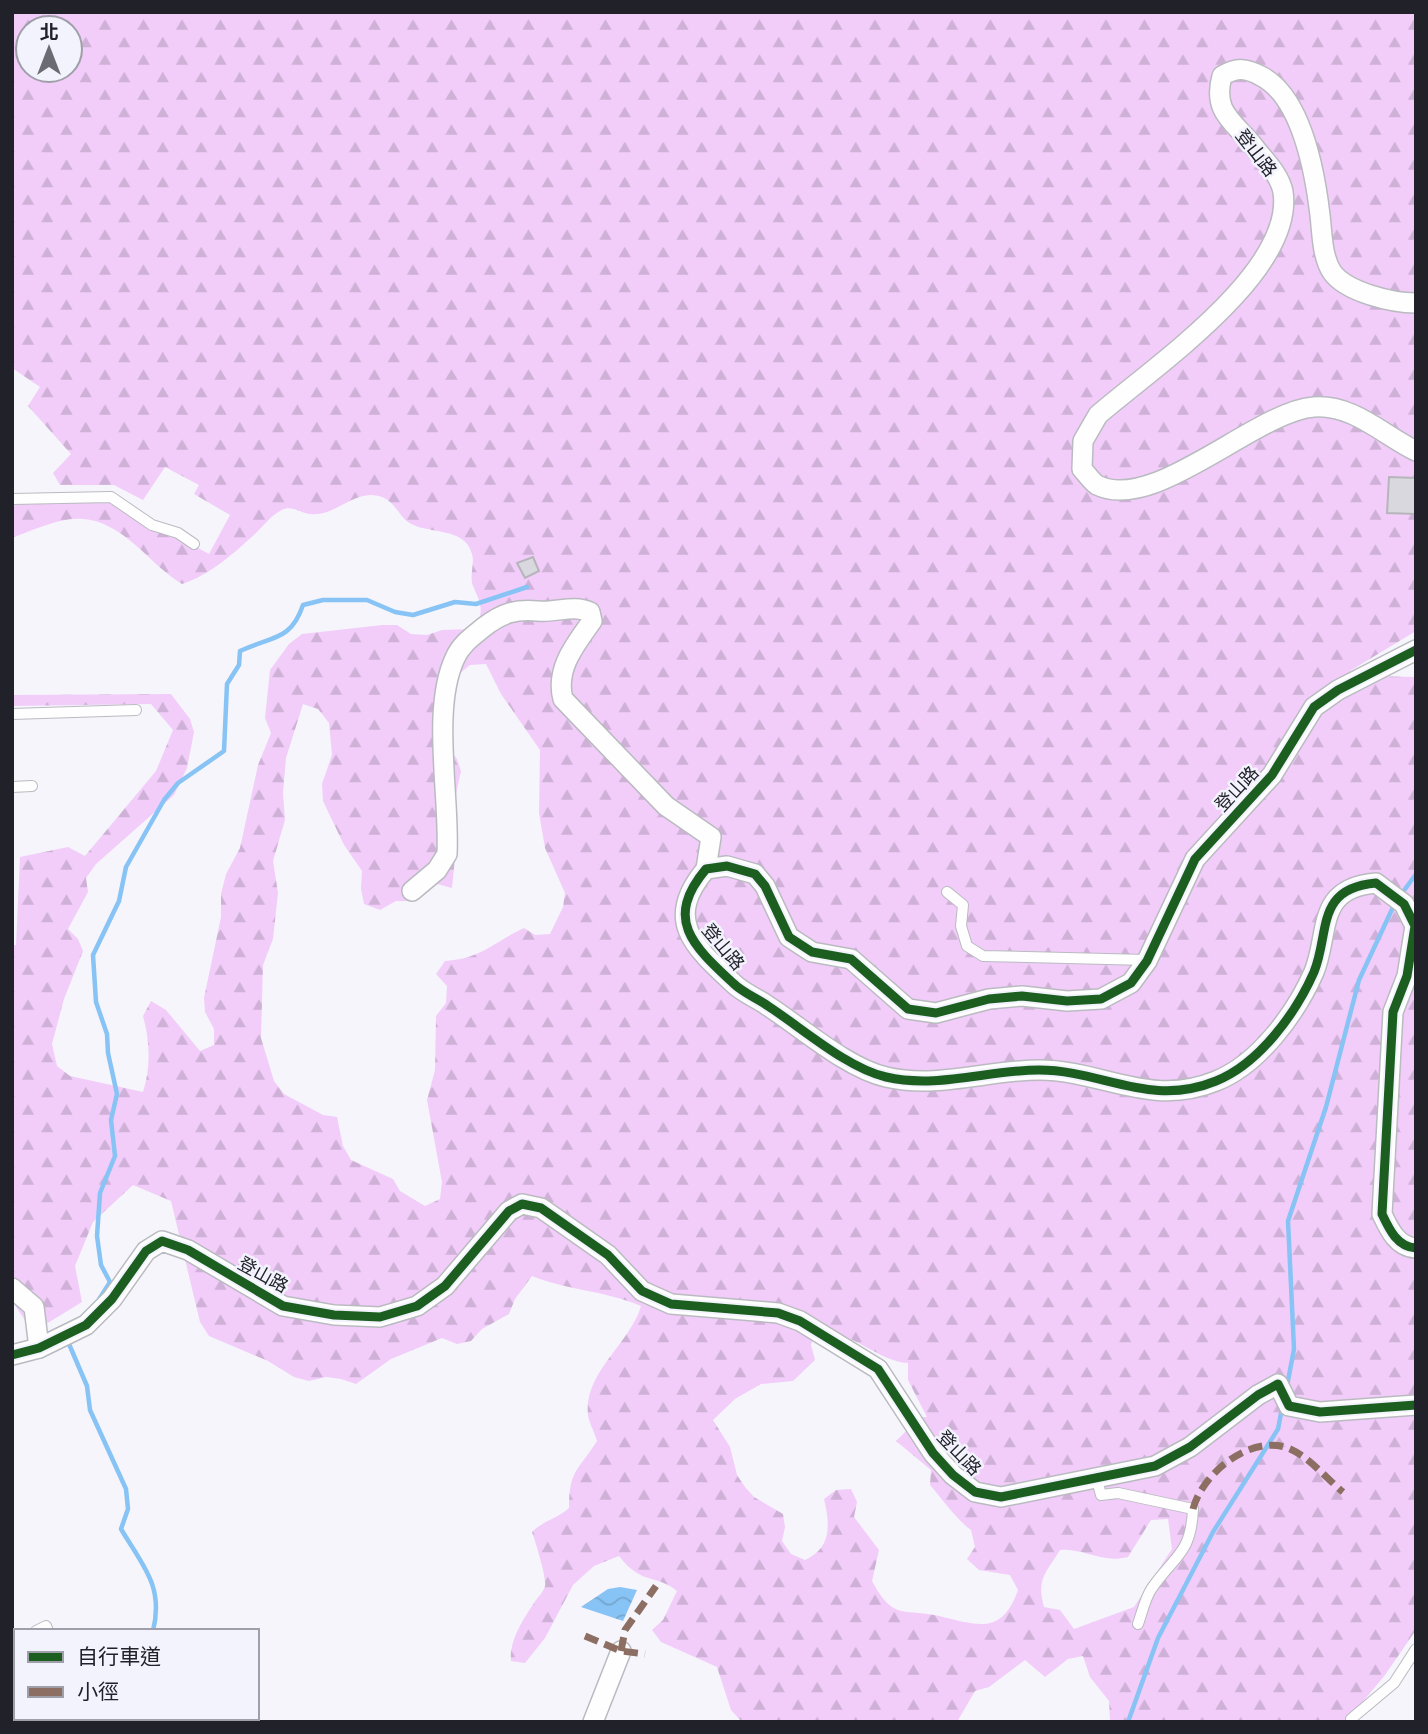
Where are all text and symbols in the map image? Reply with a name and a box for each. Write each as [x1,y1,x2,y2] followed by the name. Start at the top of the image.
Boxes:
[14,14,84,84] north arrow
[39,21,59,44] text: 北
[1231,125,1281,181] street label: 登山路
[1211,762,1263,816] street label: 登山路
[697,919,749,975] street label: 登山路
[234,1252,292,1298] street label: 登山路
[932,1426,986,1480] street label: 登山路
[14,1629,259,1720] legend
[77,1644,161,1670] text: 自行車道
[77,1679,119,1705] text: 小徑

